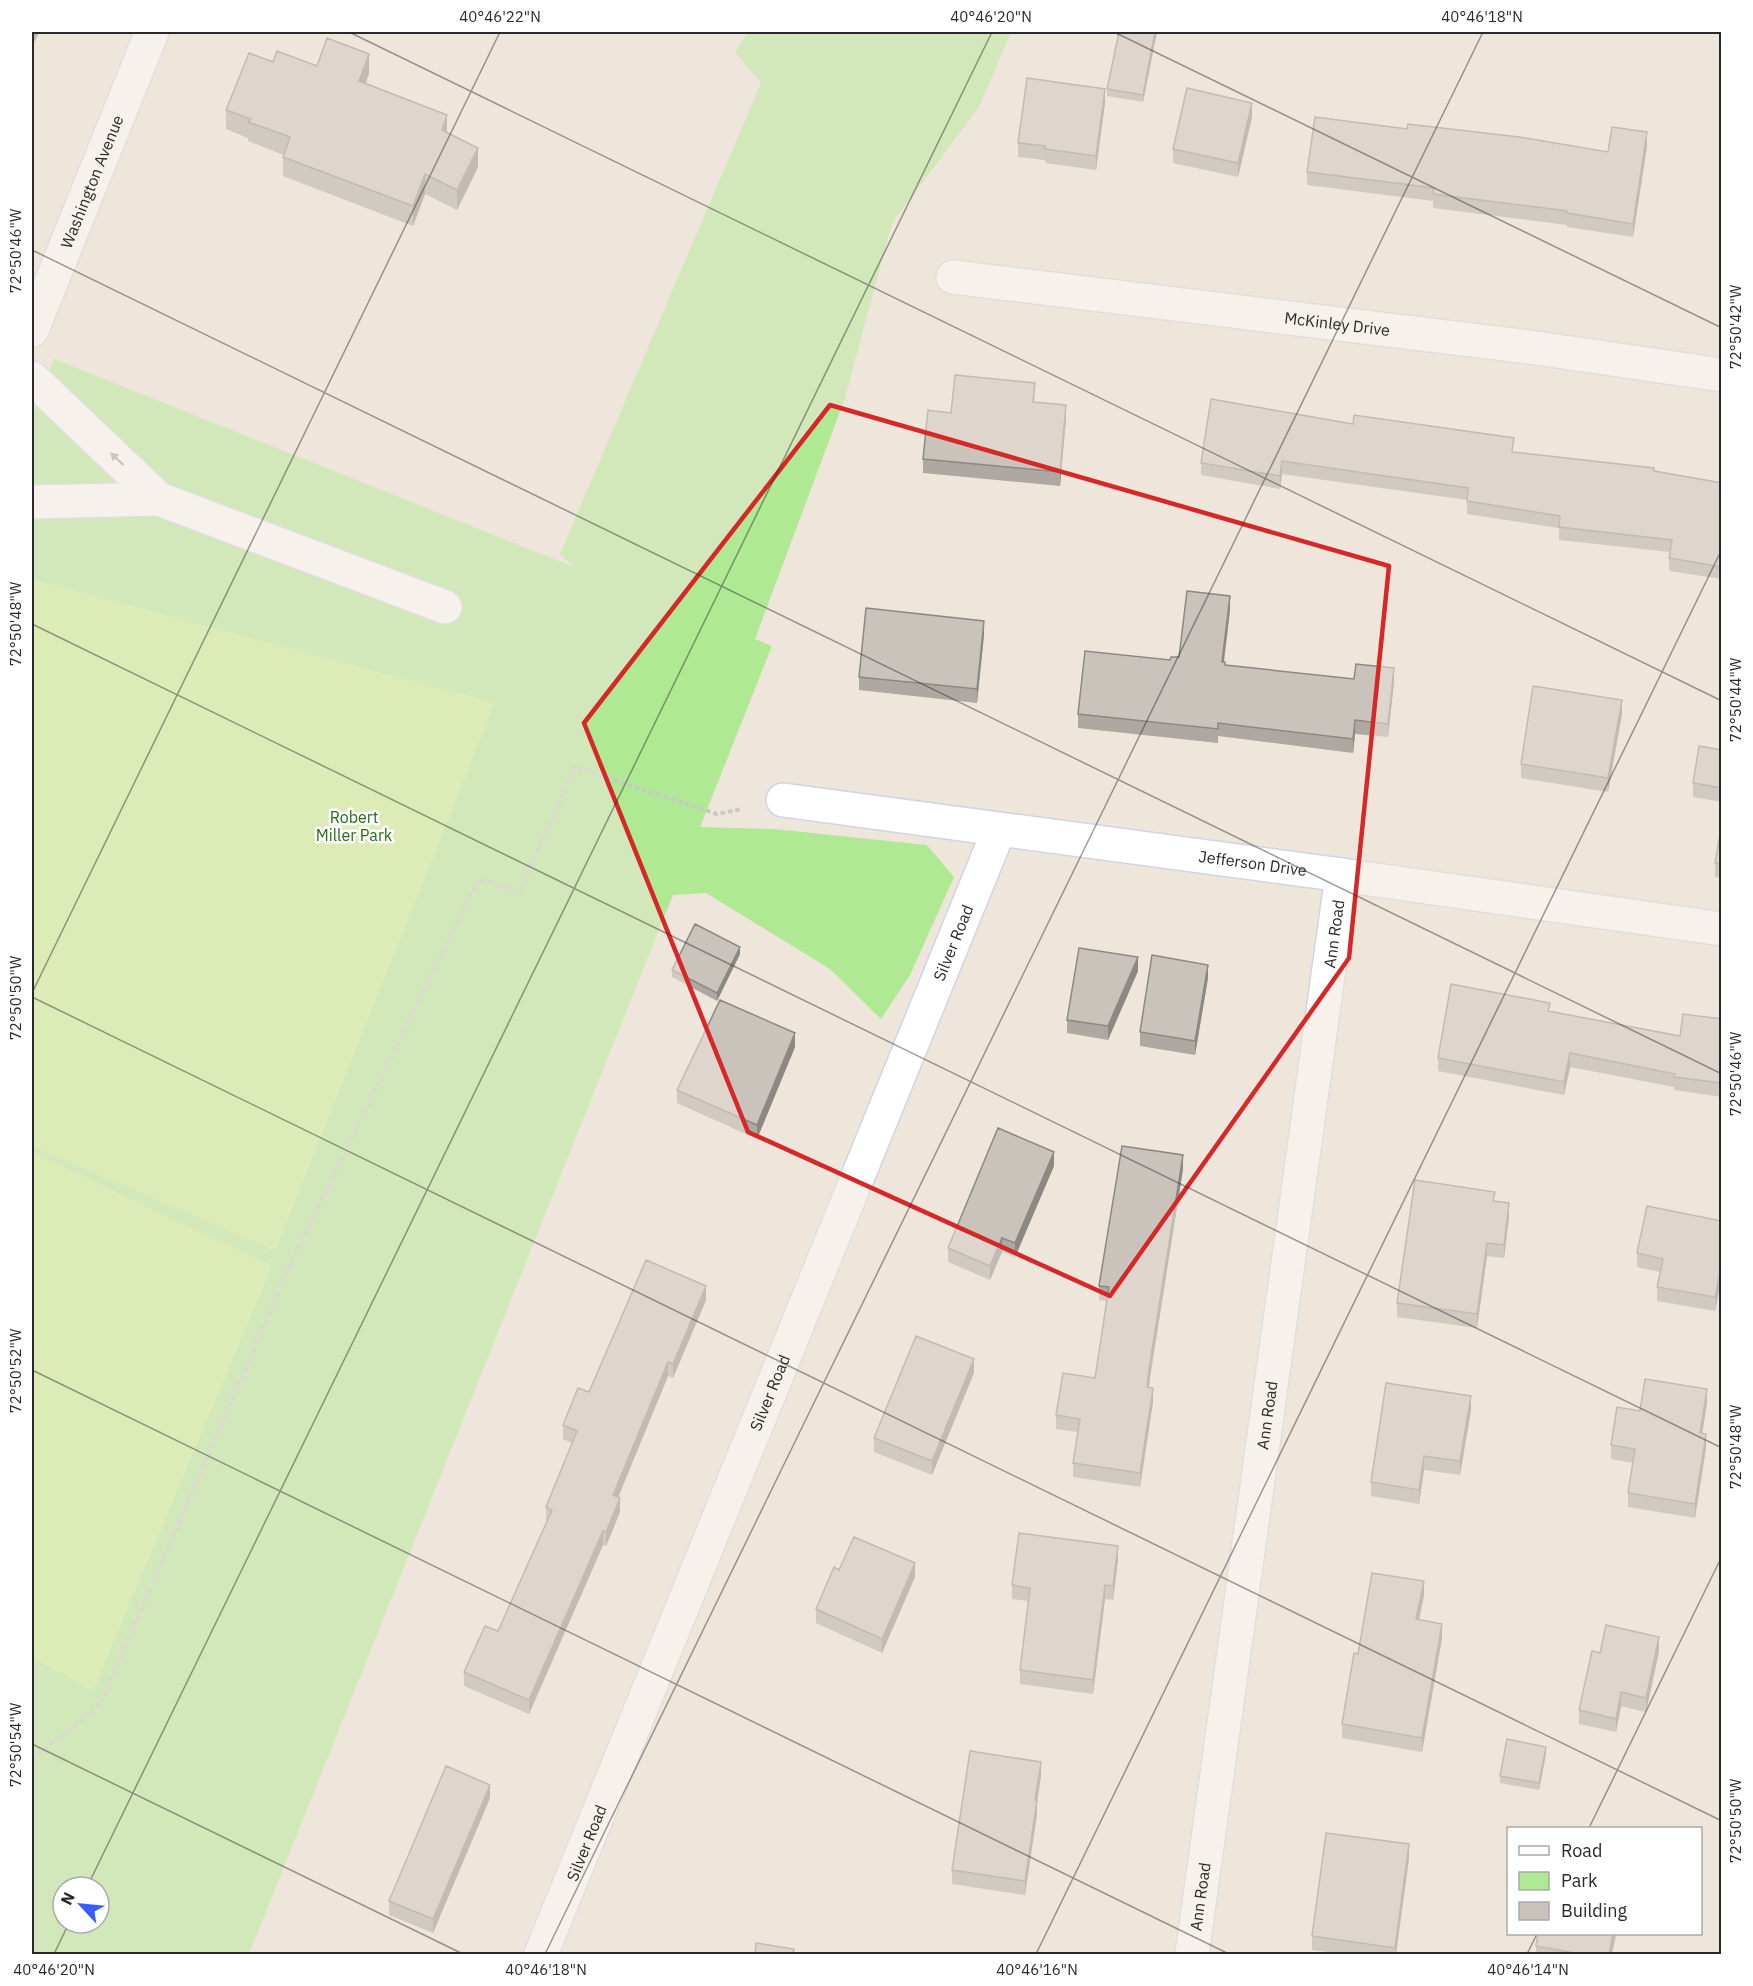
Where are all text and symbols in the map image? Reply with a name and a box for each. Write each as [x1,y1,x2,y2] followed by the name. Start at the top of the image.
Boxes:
[459,7,541,26] text: 40°46'22"N
[950,7,1032,26] text: 40°46'20"N
[1441,7,1523,26] text: 40°46'18"N
[56,112,128,251] street label: Washington Avenue
[6,208,25,293] text: 72°50'46"W
[1726,284,1745,369] text: 72°50'42"W
[1283,307,1391,340] street label: McKinley Drive
[109,452,124,466] one-way arrow
[6,581,25,666] text: 72°50'48"W
[1726,657,1745,742] text: 72°50'44"W
[316,807,393,845] park label: Robert Miller Park
[1198,846,1308,880] street label: Jefferson Drive
[1319,898,1348,969] street label: Ann Road
[929,902,978,984] street label: Silver Road
[6,955,25,1040] text: 72°50'50"W
[1726,1031,1745,1116] text: 72°50'46"W
[6,1328,25,1413] text: 72°50'52"W
[745,1352,794,1434] street label: Silver Road
[1252,1380,1282,1451] street label: Ann Road
[1726,1404,1745,1489] text: 72°50'48"W
[6,1702,25,1787] text: 72°50'54"W
[1726,1778,1745,1863] text: 72°50'50"W
[562,1802,611,1884] street label: Silver Road
[1507,1827,1702,1935] legend
[1561,1839,1602,1862] text: Road
[1185,1861,1215,1932] street label: Ann Road
[1561,1869,1598,1892] text: Park
[51,1875,111,1935] north arrow
[56,1889,79,1908] text: N
[1561,1899,1628,1922] text: Building
[13,1960,95,1979] text: 40°46'20"N
[505,1960,587,1979] text: 40°46'18"N
[996,1960,1078,1979] text: 40°46'16"N
[1487,1960,1569,1979] text: 40°46'14"N

